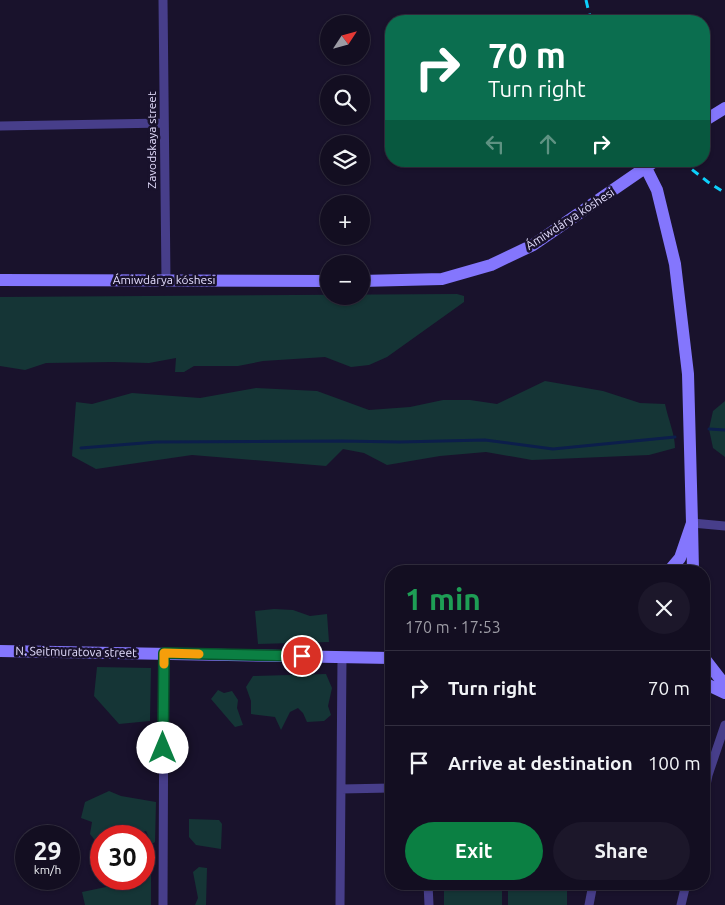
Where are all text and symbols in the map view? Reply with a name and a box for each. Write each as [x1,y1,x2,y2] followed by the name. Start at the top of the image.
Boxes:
[320,15,370,65] north arrow
[320,15,370,305] map controls
[405,35,470,100] icon: right
[488,35,566,75] text: 70 m
[320,75,370,125] button: search
[488,76,586,101] text: Turn right
[145,91,158,189] street label: Zavodskaya street
[481,130,509,158] icon: left
[534,130,562,158] icon: ahead
[587,130,615,158] icon: right
[320,135,370,185] button: layers
[523,185,616,252] street label: Ámiwdárya kóshesi
[320,195,370,245] button: +
[320,255,370,305] button: −
[113,273,215,286] street label: Ámiwdárya kóshesi
[405,582,481,616] text: 1 min
[638,582,690,634] button: close
[405,618,501,636] text: 170 m · 17:53
[281,635,323,677] pin
[288,642,316,670] icon: arrive
[15,644,137,659] street label: N. Seitmuratova street
[405,674,433,702] icon: right
[448,677,536,699] text: Turn right
[648,677,690,699] text: 70 m
[136,721,188,773] position arrow
[405,749,433,777] icon: arrive
[448,752,633,774] text: Arrive at destination
[648,752,701,774] text: 100 m
[405,822,543,880] button: Exit
[553,822,690,880] button: Share
[90,825,155,890] speed limit sign: 30
[33,837,62,865] text: 29
[34,863,61,876] text: km/h

